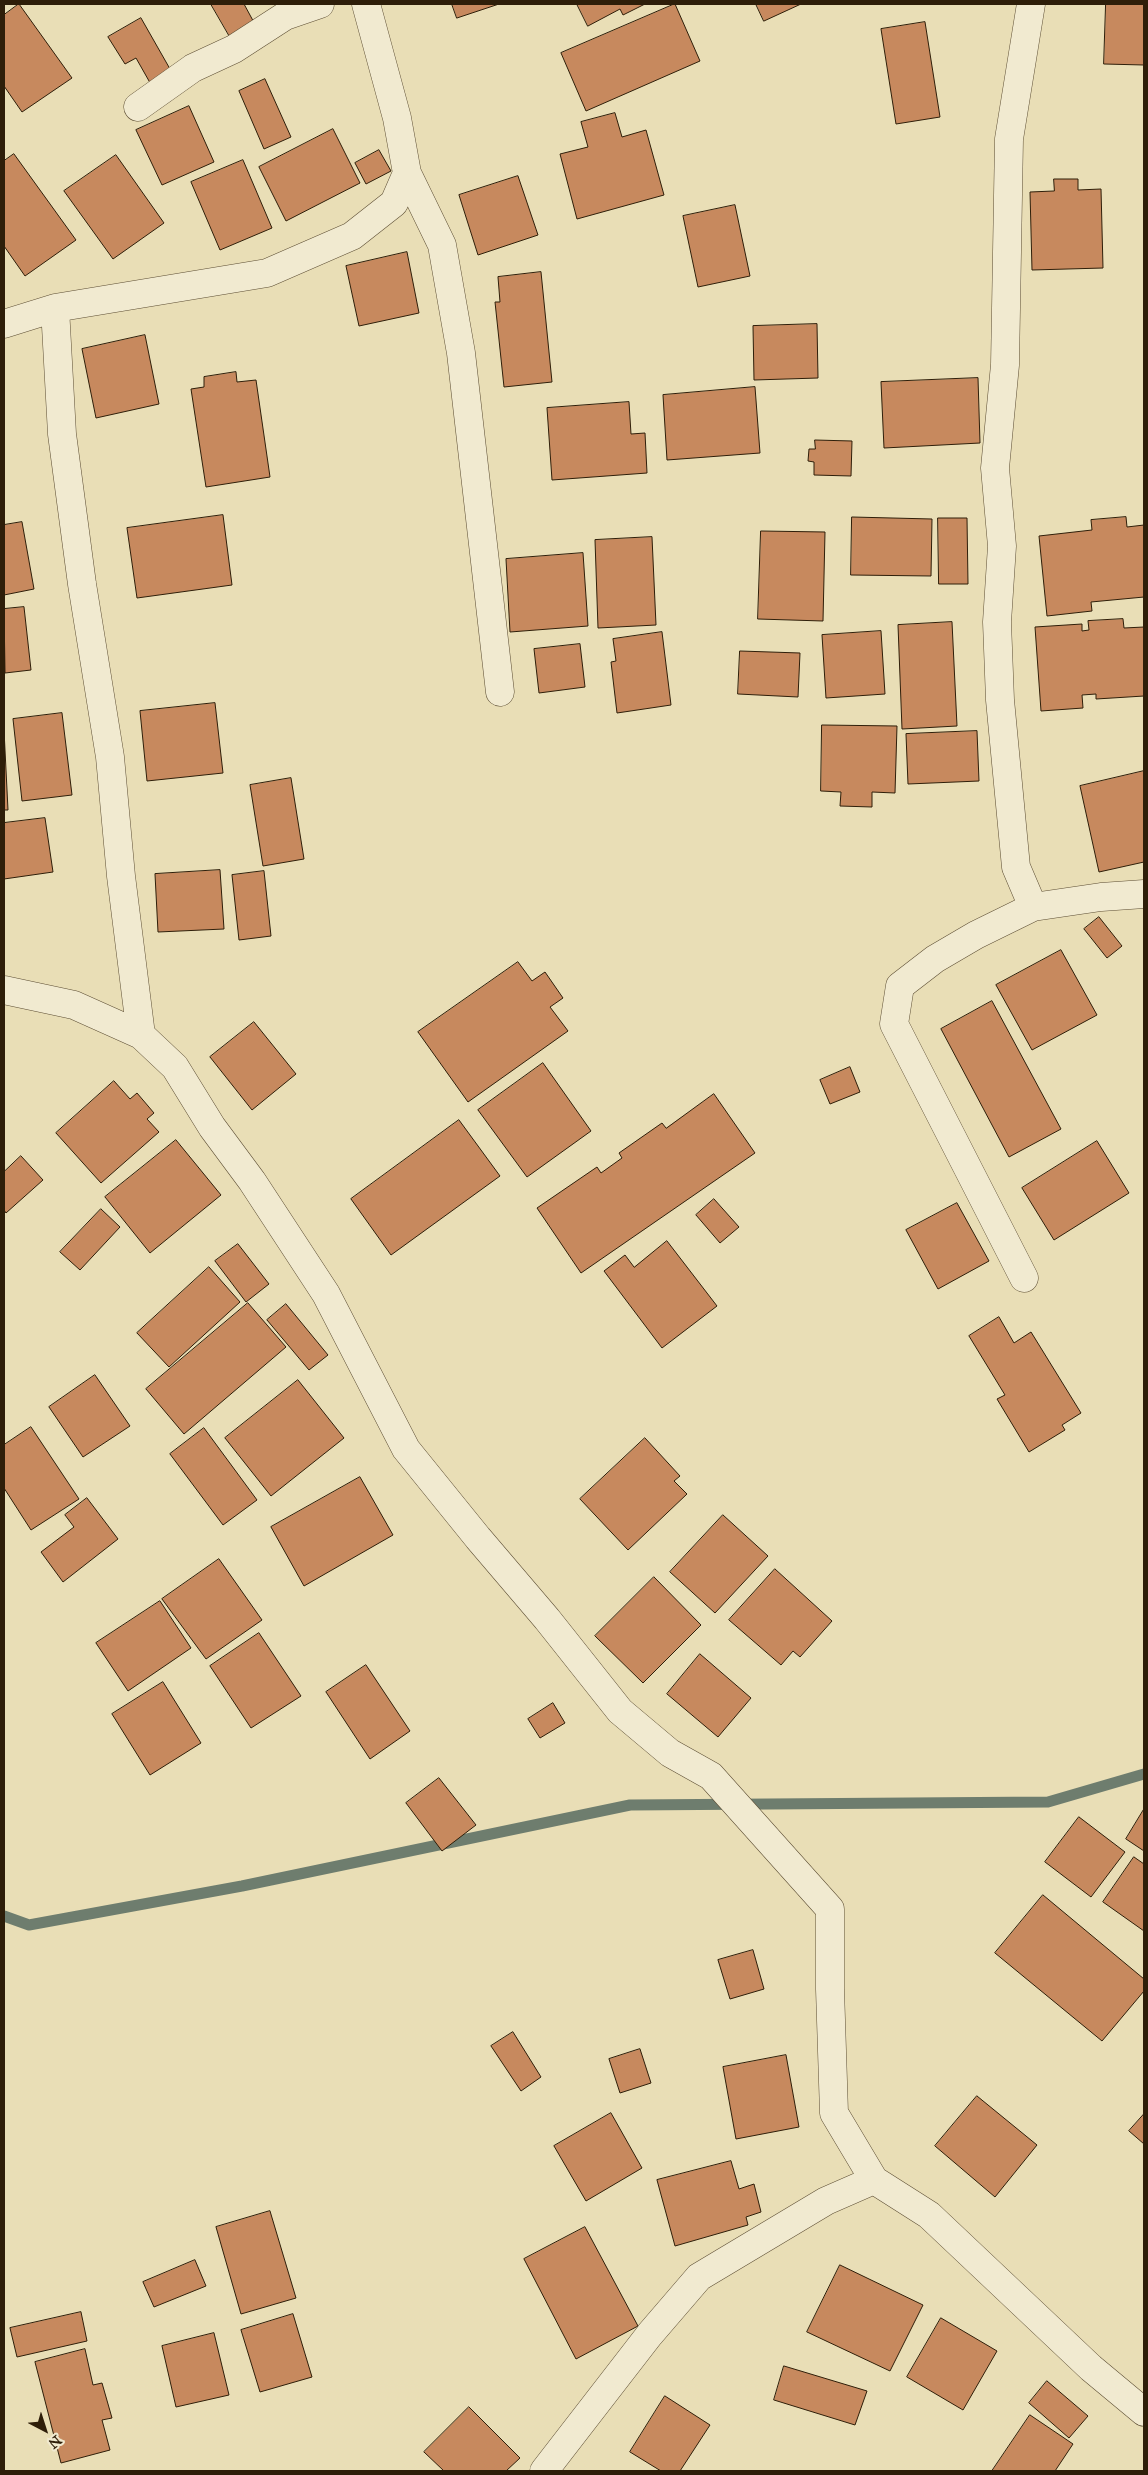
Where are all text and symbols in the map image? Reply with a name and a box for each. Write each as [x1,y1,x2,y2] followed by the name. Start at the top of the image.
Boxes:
[20,2405,70,2455] north arrow
[45,2432,65,2452] text: N

